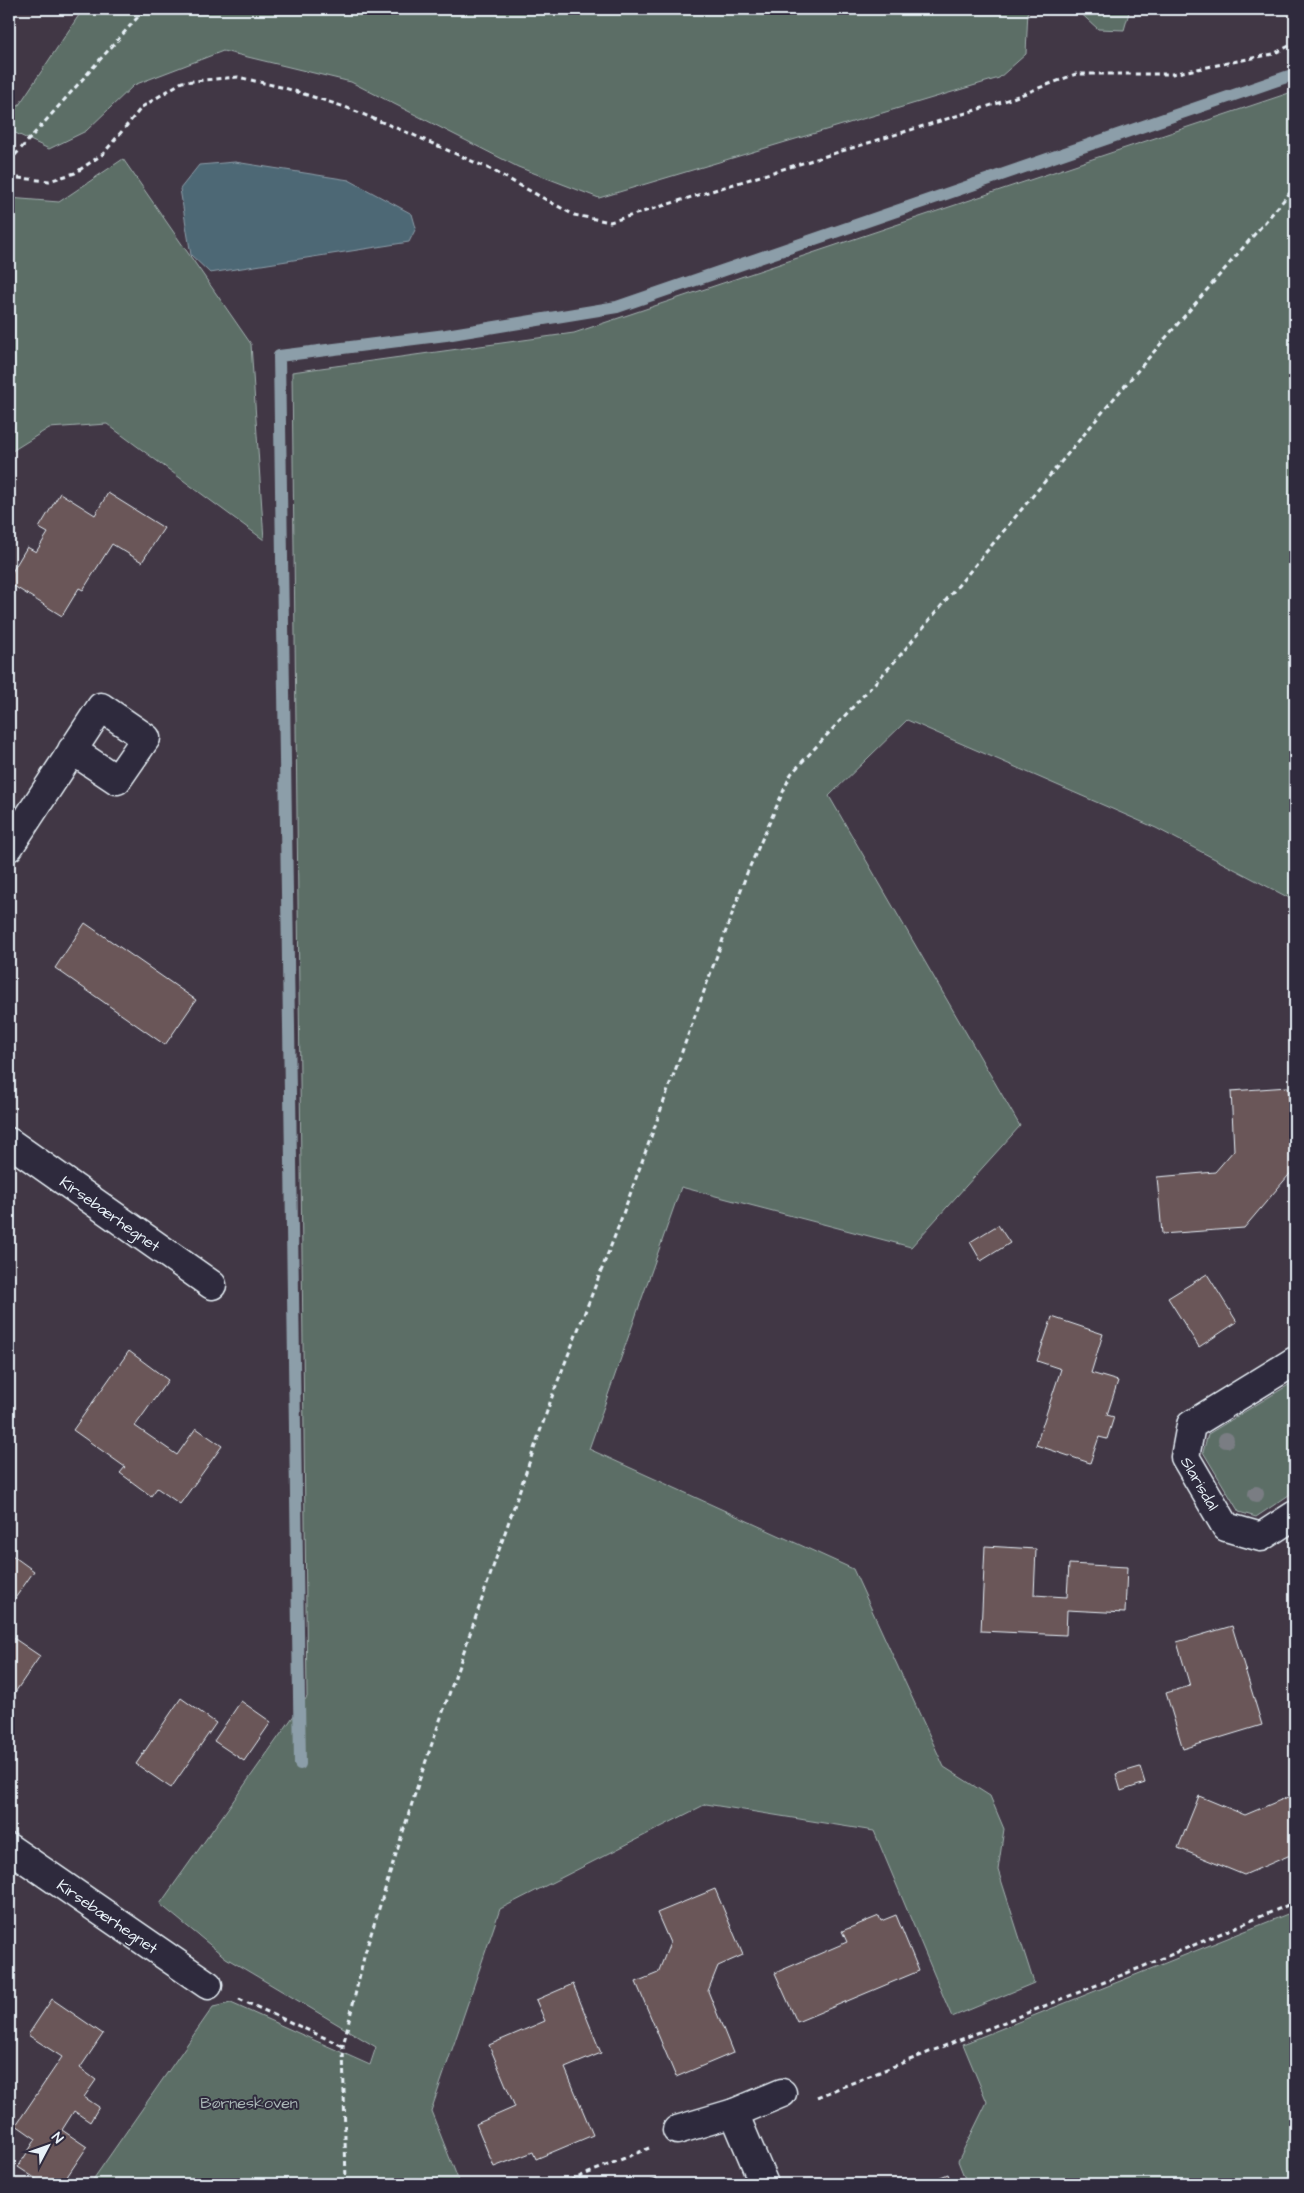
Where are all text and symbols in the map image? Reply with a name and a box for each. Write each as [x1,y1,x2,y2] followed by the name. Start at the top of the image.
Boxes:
[55,1171,165,1258] street label: Kirsebærhegnet
[1175,1453,1224,1515] street label: Slarisdal
[52,1874,163,1960] street label: Kirsebærhegnet
[200,2092,298,2114] park label: Børneskoven
[22,2120,72,2170] north arrow
[47,2128,68,2148] text: N

